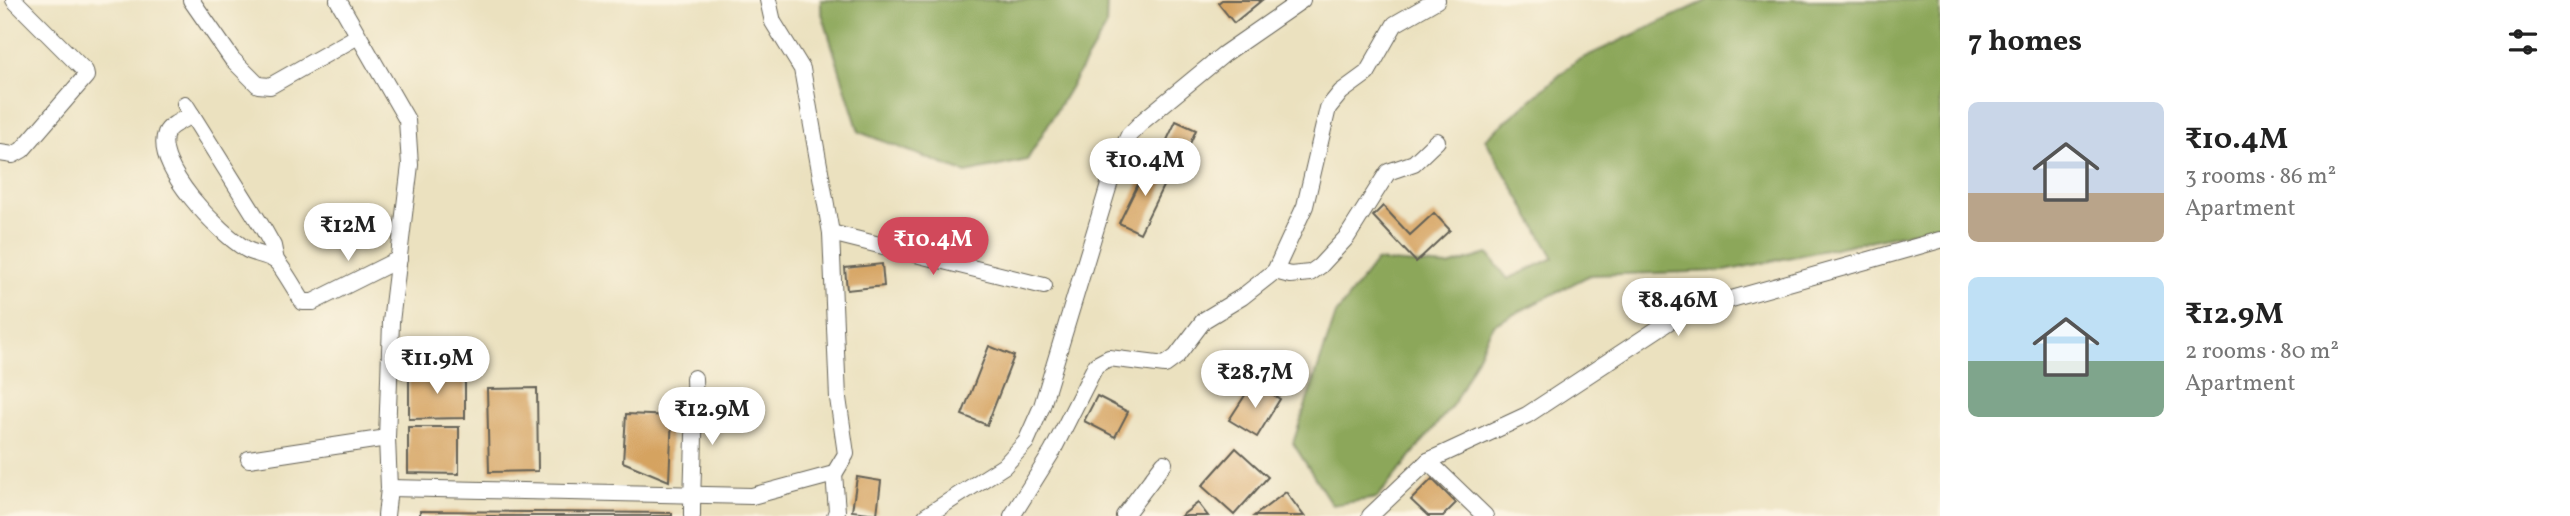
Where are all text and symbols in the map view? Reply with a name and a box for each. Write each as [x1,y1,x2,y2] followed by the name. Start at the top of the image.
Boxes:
[1968,21,2082,63] text: 7 homes
[2504,23,2542,61] icon: filters
[2185,119,2288,161] text: ₹10.4M
[2024,130,2108,214] icon: home
[1088,138,1202,198] pin: ₹10.4M
[1106,145,1184,177] text: ₹10.4M
[2185,161,2336,193] text: 3 rooms · 86 m²
[2185,193,2296,225] text: Apartment
[307,204,389,263] pin: ₹12M
[320,210,376,242] text: ₹12M
[876,218,990,277] pin: ₹10.4M
[894,224,972,256] text: ₹10.4M
[1621,278,1735,338] pin: ₹8.46M
[1638,285,1718,317] text: ₹8.46M
[2185,294,2283,336] text: ₹12.9M
[2024,305,2108,389] icon: home
[380,336,494,396] pin: ₹11.9M
[2185,336,2339,368] text: 2 rooms · 80 m²
[401,343,473,375] text: ₹11.9M
[1198,350,1312,410] pin: ₹28.7M
[1217,357,1293,389] text: ₹28.7M
[2185,368,2296,400] text: Apartment
[655,388,769,447] pin: ₹12.9M
[674,394,750,426] text: ₹12.9M

